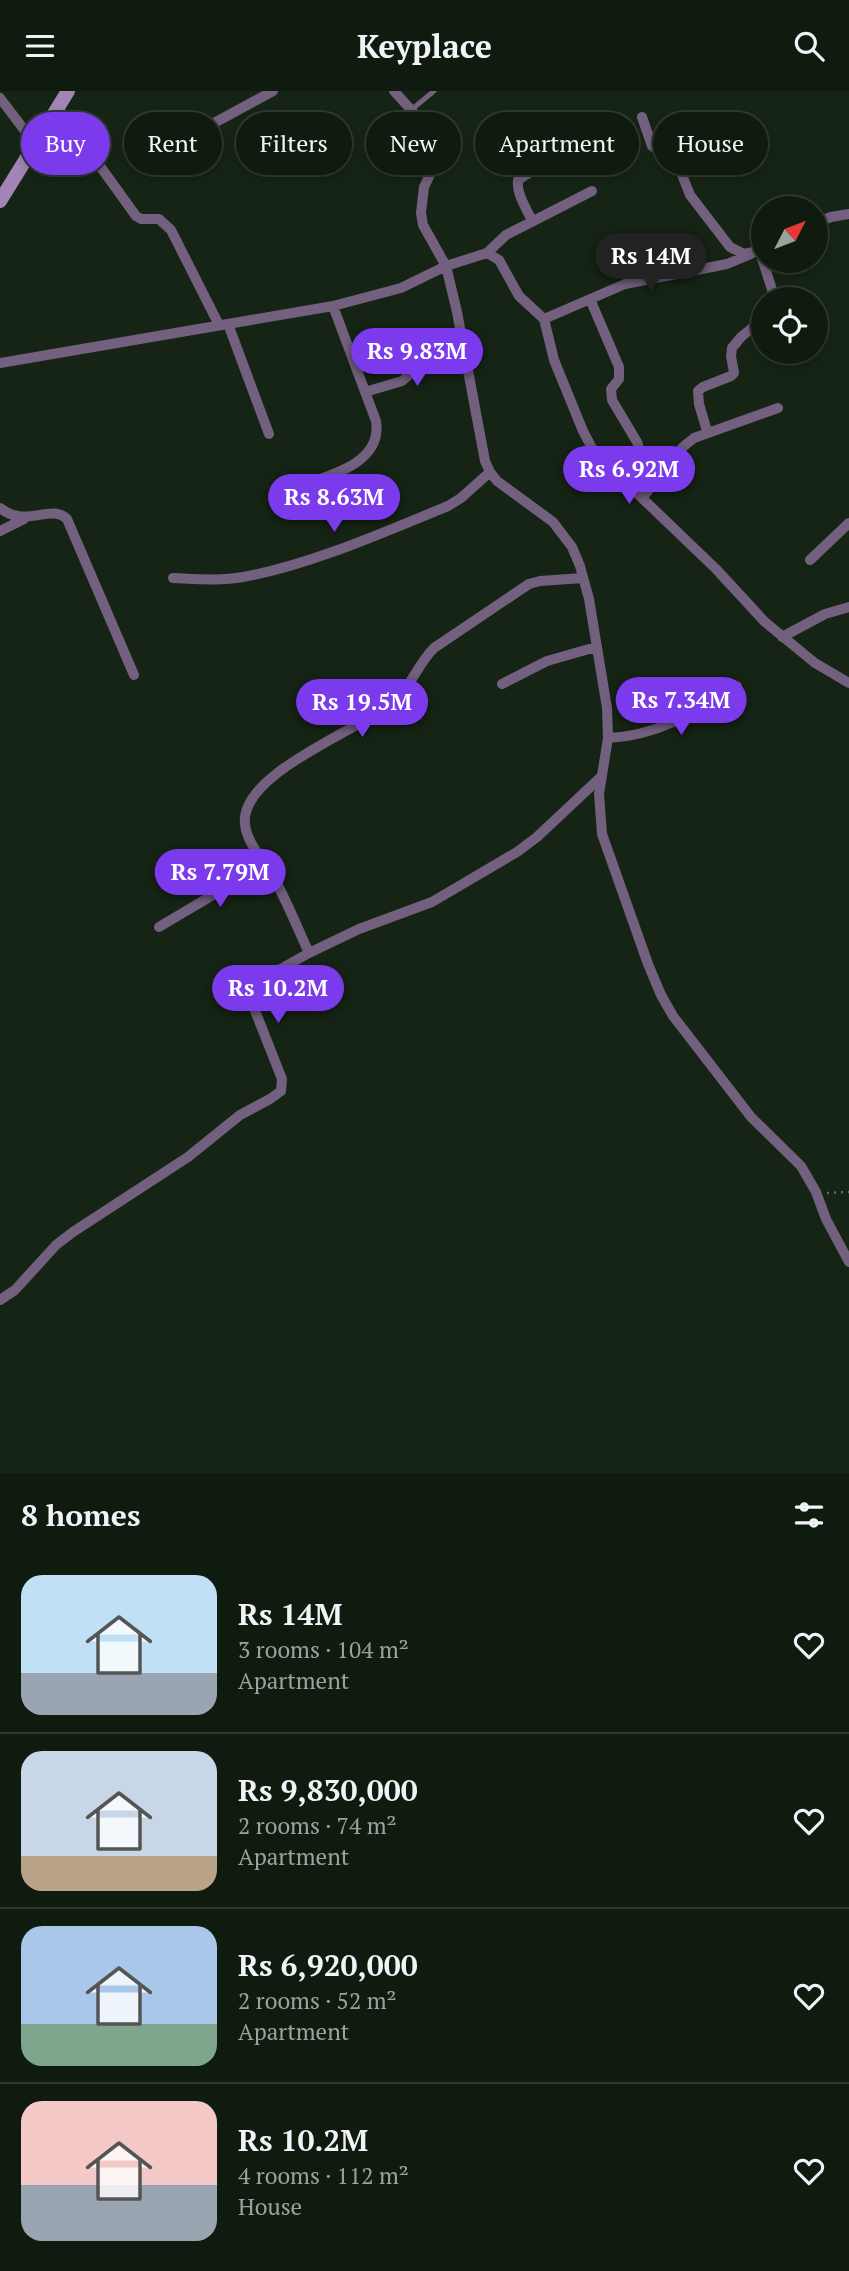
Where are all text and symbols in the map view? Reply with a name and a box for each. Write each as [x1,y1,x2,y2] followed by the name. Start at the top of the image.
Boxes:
[357,25,492,67] text: Keyplace
[21,27,59,65] icon: menu
[790,27,828,65] icon: search
[21,112,110,175] chip: Buy
[124,112,222,175] chip: Rent
[236,112,352,175] chip: Filters
[366,112,461,175] chip: New
[475,112,639,175] chip: Apartment
[653,112,768,175] chip: House
[751,196,828,273] north arrow
[751,196,828,364] map controls
[594,233,708,293] pin: Rs 14M
[611,240,691,271] text: Rs 14M
[751,287,828,364] button: locate
[345,329,489,388] pin: Rs 9.83M
[367,335,467,366] text: Rs 9.83M
[557,447,701,506] pin: Rs 6.92M
[579,453,679,484] text: Rs 6.92M
[262,475,406,534] pin: Rs 8.63M
[284,481,384,512] text: Rs 8.63M
[609,677,753,737] pin: Rs 7.34M
[290,679,434,739] pin: Rs 19.5M
[632,684,730,715] text: Rs 7.34M
[312,686,412,717] text: Rs 19.5M
[148,849,292,909] pin: Rs 7.79M
[171,856,269,887] text: Rs 7.79M
[206,965,350,1025] pin: Rs 10.2M
[228,972,328,1003] text: Rs 10.2M
[21,1495,140,1535] text: 8 homes
[790,1496,828,1534] icon: filters
[238,1594,342,1634] text: Rs 14M
[77,1603,161,1687] icon: home
[790,1626,828,1664] icon: heart
[238,1634,409,1665] text: 3 rooms · 104 m²
[238,1665,349,1696] text: Apartment
[238,1770,418,1810] text: Rs 9,830,000
[77,1779,161,1863] icon: home
[790,1802,828,1840] icon: heart
[238,1810,397,1841] text: 2 rooms · 74 m²
[238,1841,349,1872] text: Apartment
[238,1945,418,1985] text: Rs 6,920,000
[77,1954,161,2038] icon: home
[790,1977,828,2015] icon: heart
[238,1985,397,2016] text: 2 rooms · 52 m²
[238,2016,349,2047] text: Apartment
[238,2120,368,2160] text: Rs 10.2M
[77,2129,161,2213] icon: home
[790,2152,828,2190] icon: heart
[238,2160,409,2191] text: 4 rooms · 112 m²
[238,2191,302,2222] text: House

